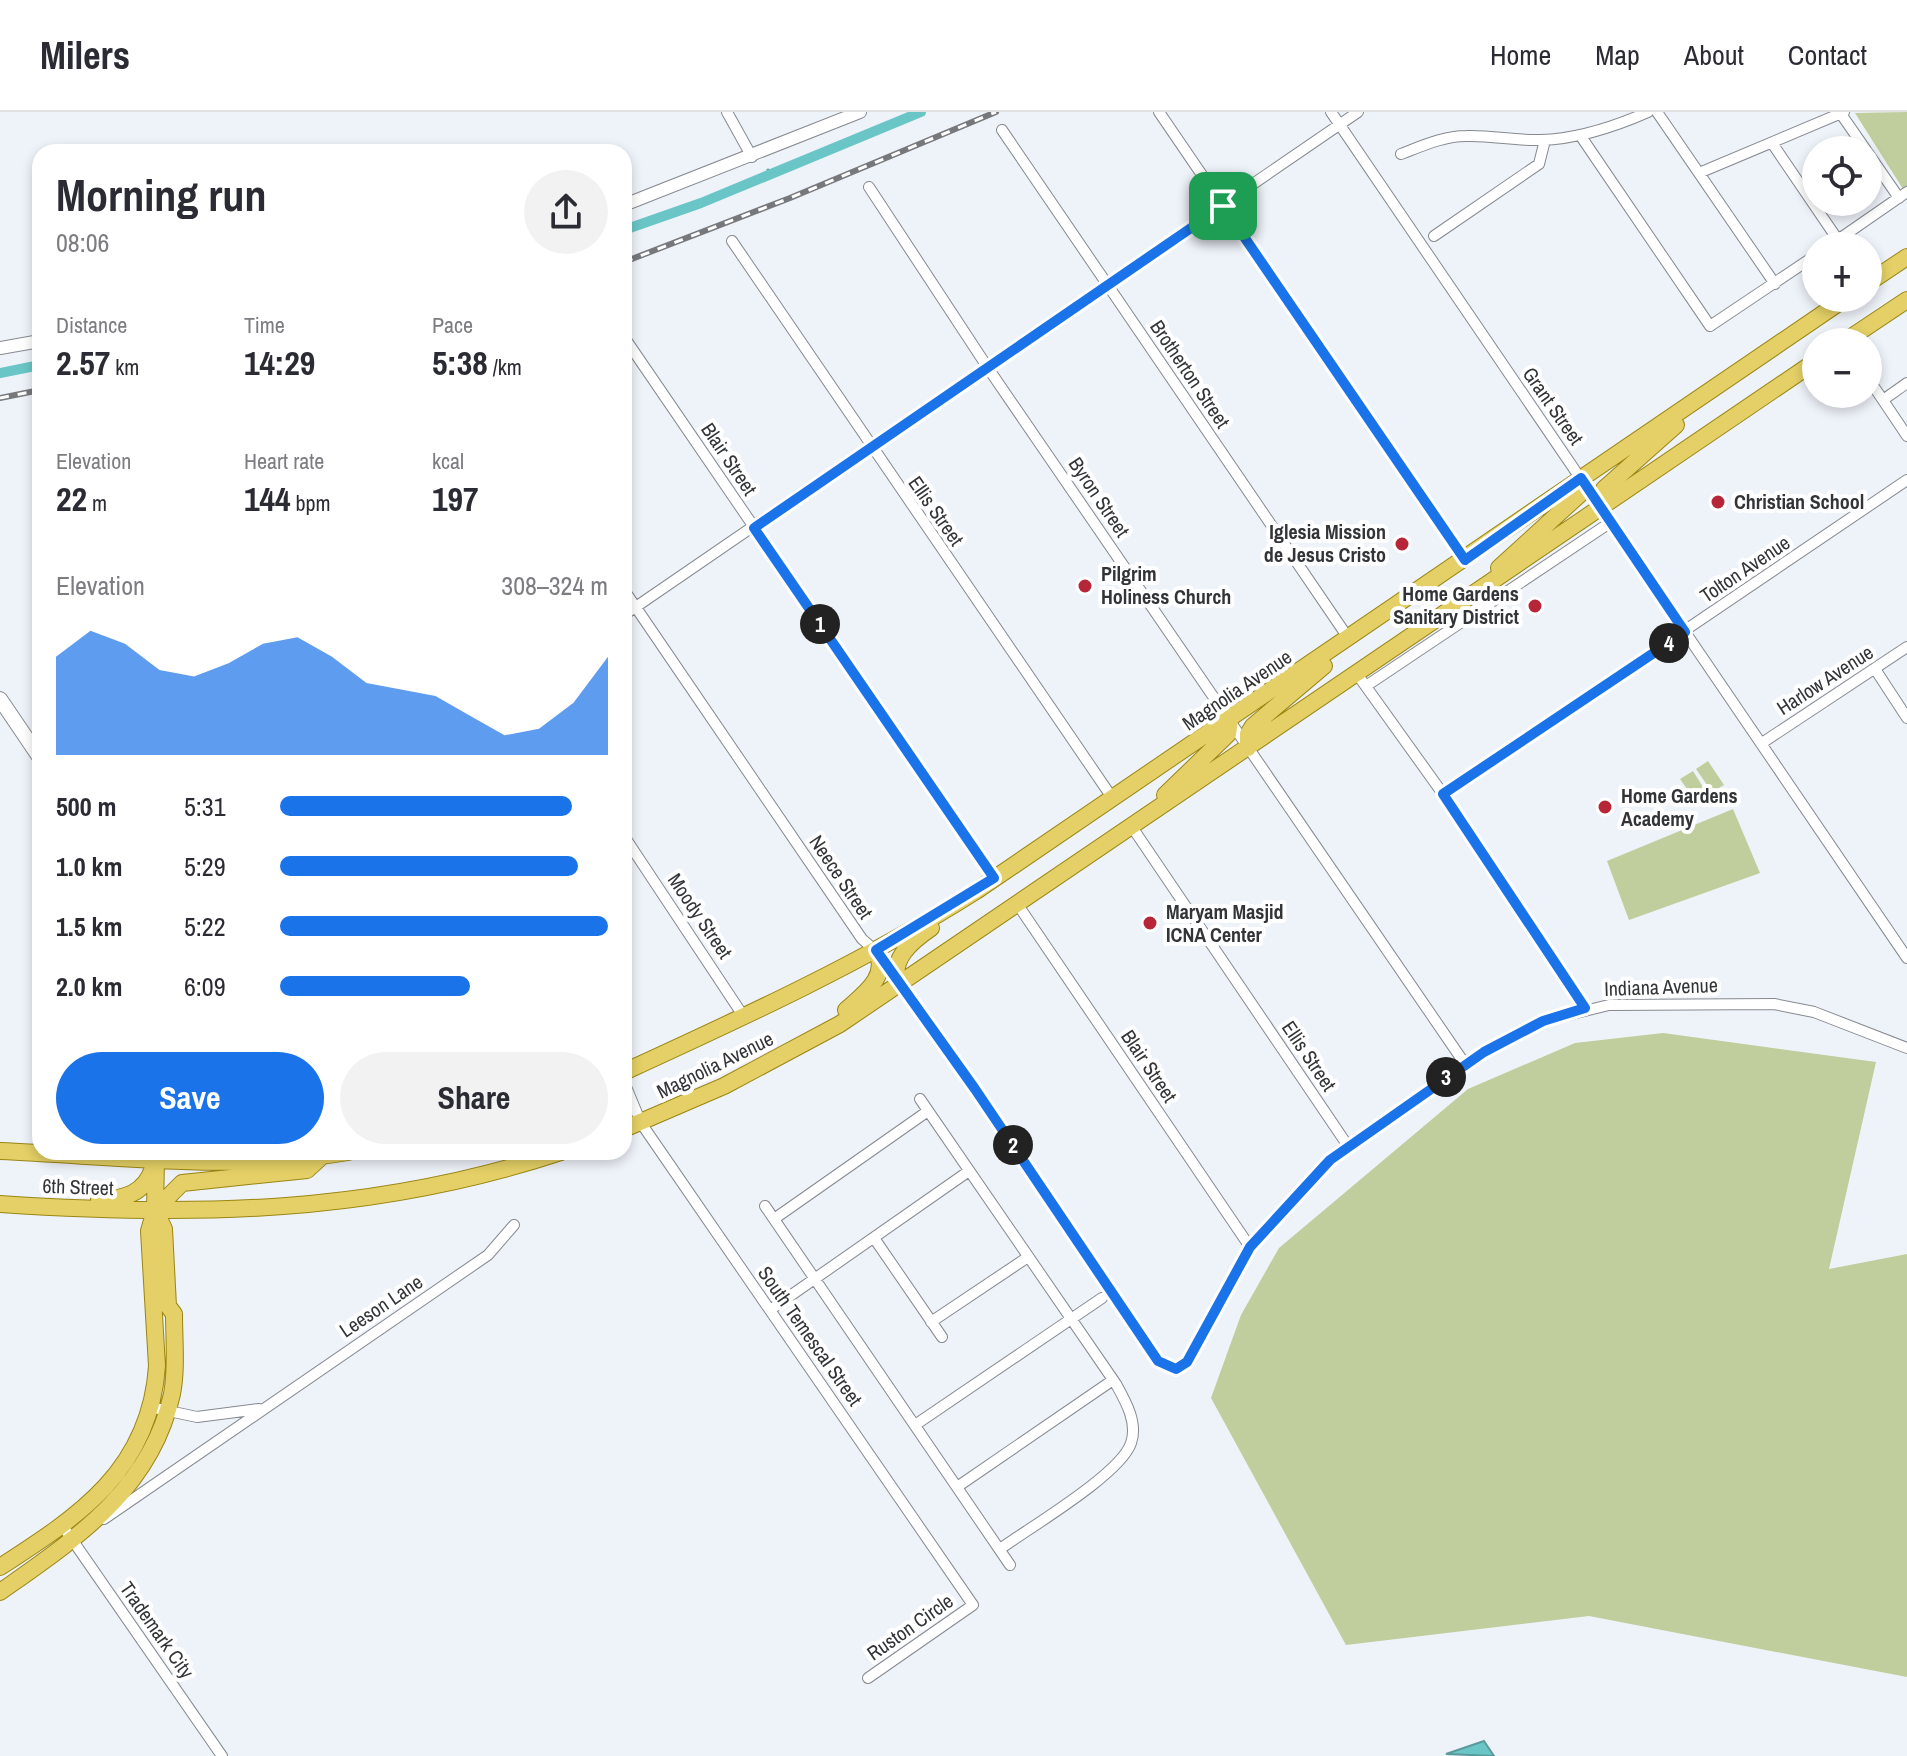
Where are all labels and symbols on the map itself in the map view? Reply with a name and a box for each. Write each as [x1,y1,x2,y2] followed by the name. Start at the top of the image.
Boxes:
[1189,172,1257,240] pin
[1144,314,1237,433] street label: Brotherton Street
[1517,361,1590,450] street label: Grant Street
[695,417,764,501] street label: Blair Street
[1063,451,1136,542] street label: Byron Street
[903,470,970,551] street label: Ellis Street
[1734,488,1864,515] place label: Christian School
[1709,493,1727,511] marker: Christian School
[1264,518,1386,568] place label: Iglesia Mission de Jesus Cristo
[1695,529,1795,609] street label: Tolton Avenue
[1393,535,1411,553] marker: Iglesia Mission de Jesus Cristo
[1101,560,1231,610] place label: Pilgrim Holiness Church
[1076,577,1094,595] marker: Pilgrim Holiness Church
[1393,580,1520,630] place label: Home Gardens Sanitary District
[1526,597,1544,615] marker: Home Gardens Sanitary District
[800,604,840,644] pin: 1
[1649,623,1689,663] pin: 4
[1771,638,1878,721] street label: Harlow Avenue
[1177,643,1297,736] street label: Magnolia Avenue
[1621,782,1738,832] place label: Home Gardens Academy
[1596,798,1614,816] marker: Home Gardens Academy
[803,829,880,924] street label: Neece Street
[662,868,739,964] street label: Moody Street
[1166,898,1284,948] place label: Maryam Masjid ICNA Center
[1141,914,1159,932] marker: Maryam Masjid ICNA Center
[1604,971,1718,1002] street label: Indiana Avenue
[1276,1015,1343,1097] street label: Ellis Street
[1115,1024,1184,1108] street label: Blair Street
[652,1025,778,1104] street label: Magnolia Avenue
[1426,1057,1466,1097] pin: 3
[993,1125,1033,1165] pin: 2
[42,1172,114,1201] street label: 6th Street
[752,1260,869,1411] street label: South Temescal Street
[334,1268,428,1343] street label: Leeson Lane
[114,1576,201,1684] street label: Trademark City
[861,1587,958,1666] street label: Ruston Circle

